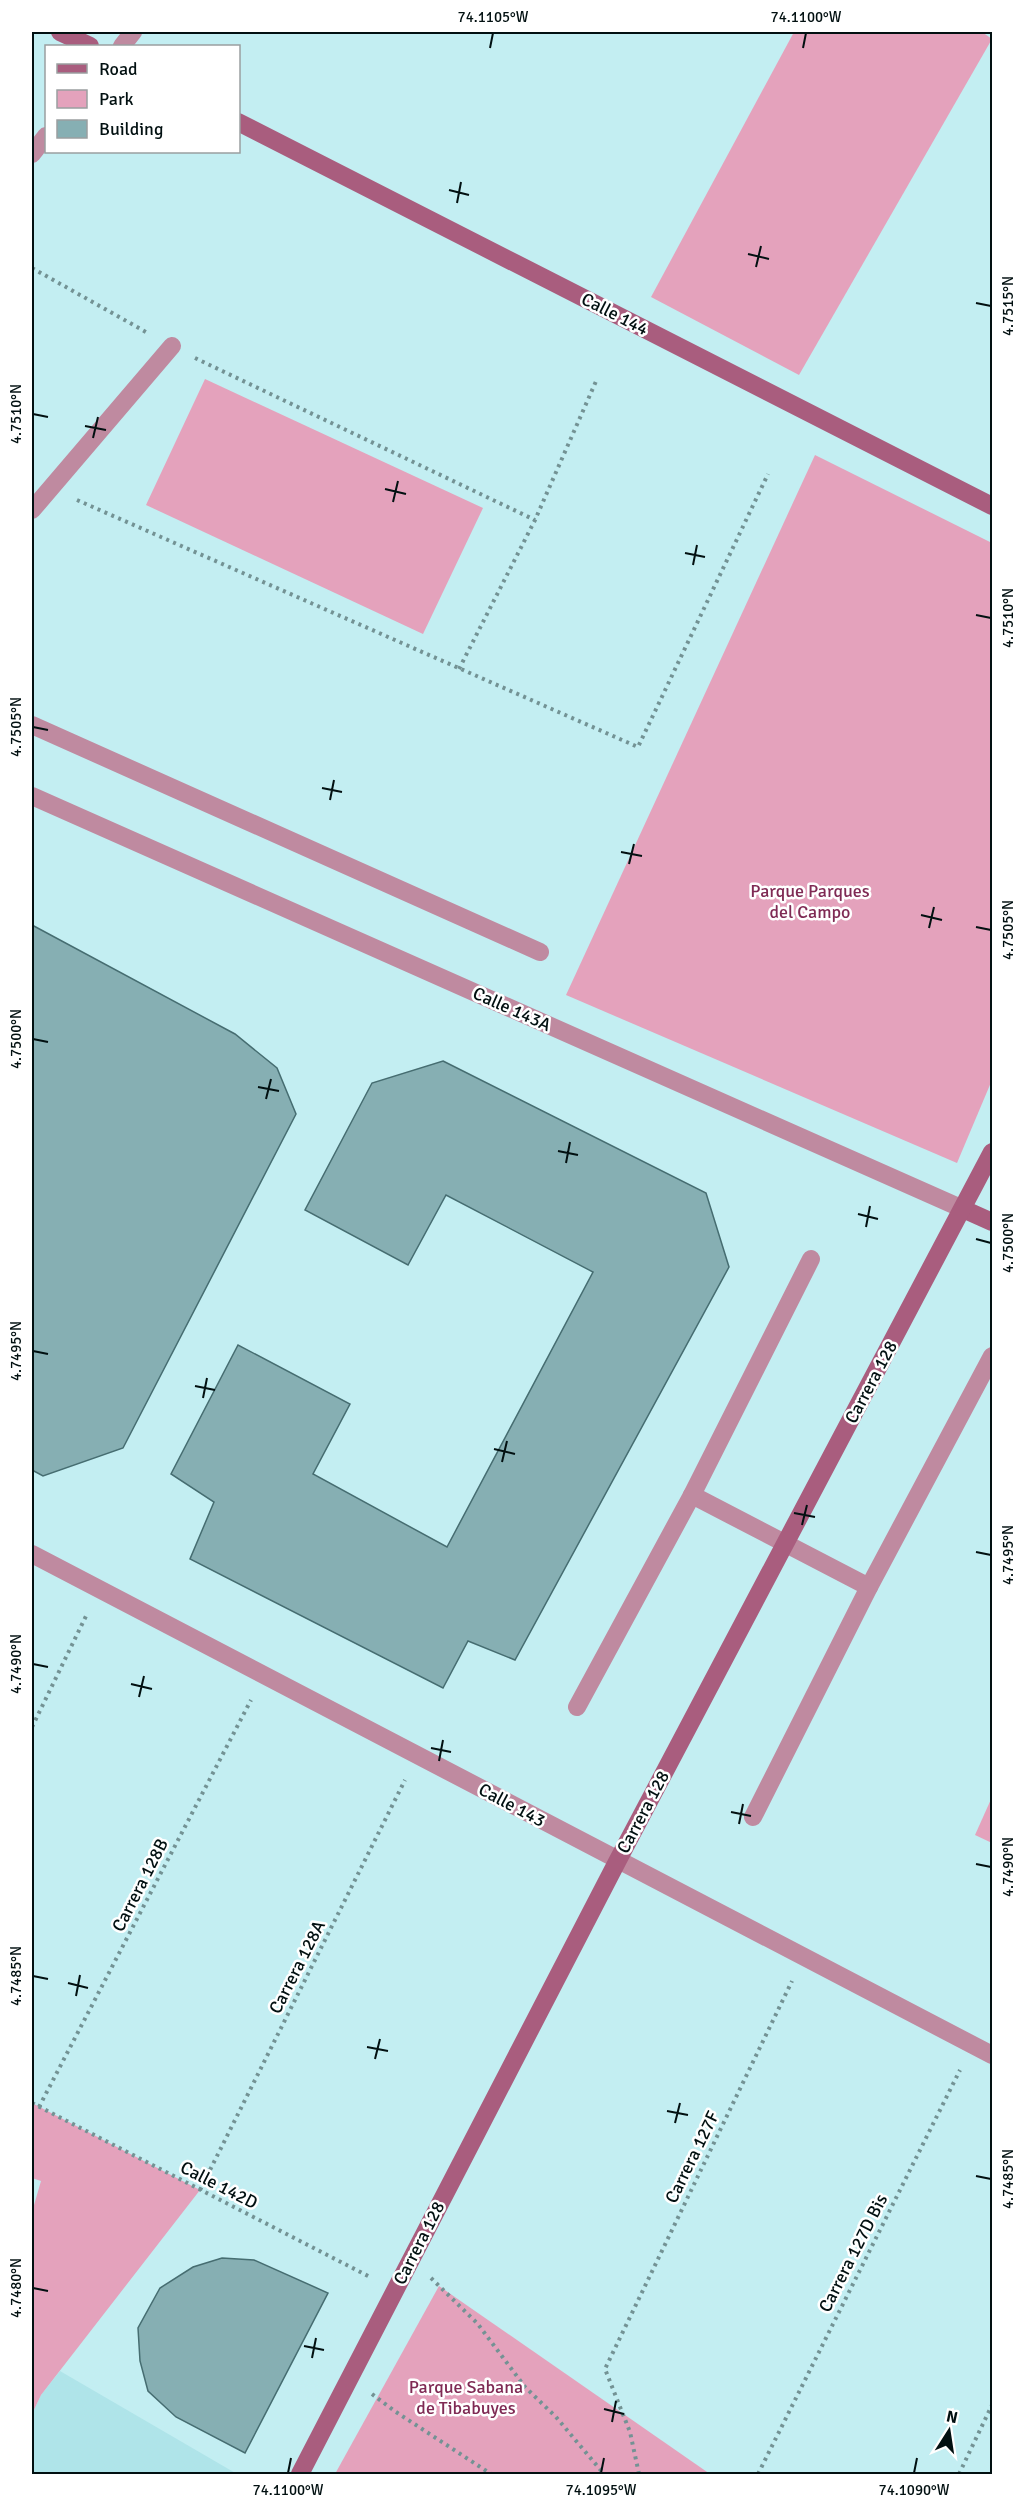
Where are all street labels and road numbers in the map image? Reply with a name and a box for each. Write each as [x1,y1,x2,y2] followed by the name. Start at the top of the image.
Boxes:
[578,288,652,340] street label: Calle 144
[470,982,554,1036] street label: Calle 143A
[840,1337,902,1427] street label: Carrera 128
[612,1767,674,1857] street label: Carrera 128
[475,1778,549,1832] street label: Calle 143
[107,1835,173,1935] street label: Carrera 128B
[264,1917,330,2017] street label: Carrera 128A
[660,2107,724,2207] street label: Carrera 127F
[177,2156,261,2214] street label: Calle 142D
[814,2190,892,2316] street label: Carrera 127D Bis
[389,2198,449,2288] street label: Carrera 128

